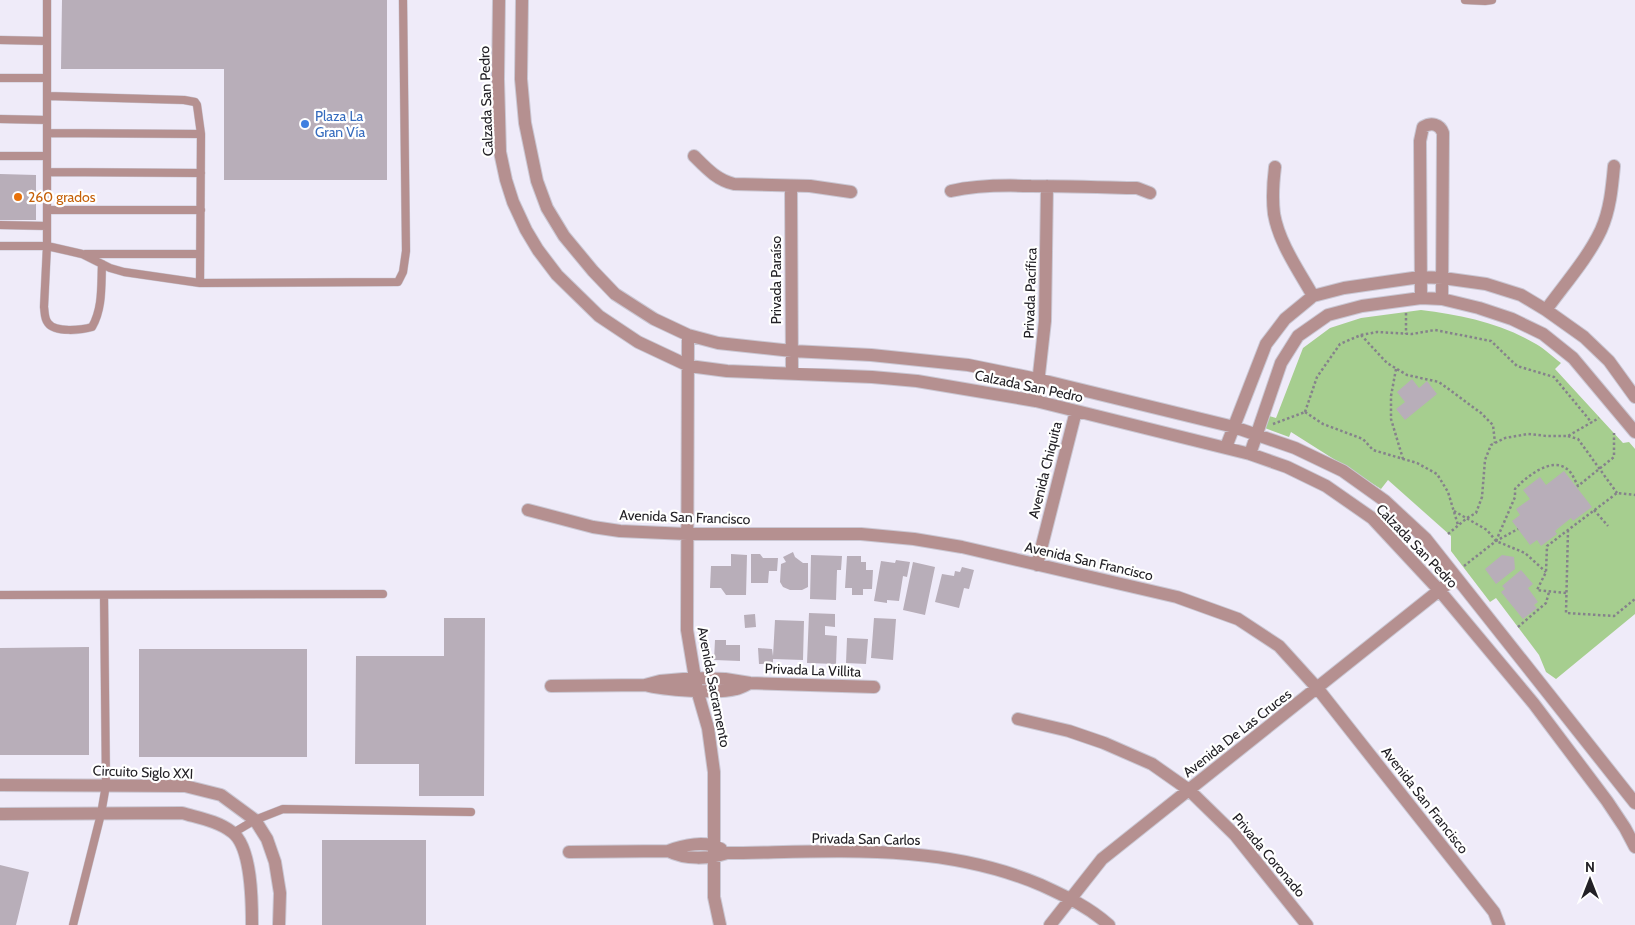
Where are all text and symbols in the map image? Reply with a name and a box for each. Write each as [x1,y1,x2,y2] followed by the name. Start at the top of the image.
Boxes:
[475,45,497,156] street label: Calzada San Pedro
[315,107,365,141] place label: Plaza La Gran Vía
[299,118,311,130] marker: Plaza La Gran Vía
[28,188,96,206] place label: 260 grados
[12,191,24,203] marker: 260 grados
[767,235,785,324] street label: Privada Paraíso
[1019,247,1041,339] street label: Privada Pacífica
[973,366,1085,406] street label: Calzada San Pedro
[1024,419,1066,520] street label: Avenida Chiquita
[1372,500,1462,592] street label: Calzada San Pedro
[619,506,751,528] street label: Avenida San Francisco
[1023,537,1155,585] street label: Avenida San Francisco
[693,625,735,749] street label: Avenida Sacramento
[764,659,862,681] street label: Privada La Villita
[1179,685,1295,781] street label: Avenida De Las Cruces
[1378,743,1473,857] street label: Avenida San Francisco
[92,761,194,783] street label: Circuito Siglo XXI
[1229,809,1310,901] street label: Privada Coronado
[811,829,921,849] street label: Privada San Carlos
[1565,855,1615,905] north arrow
[1585,858,1595,876] text: N

